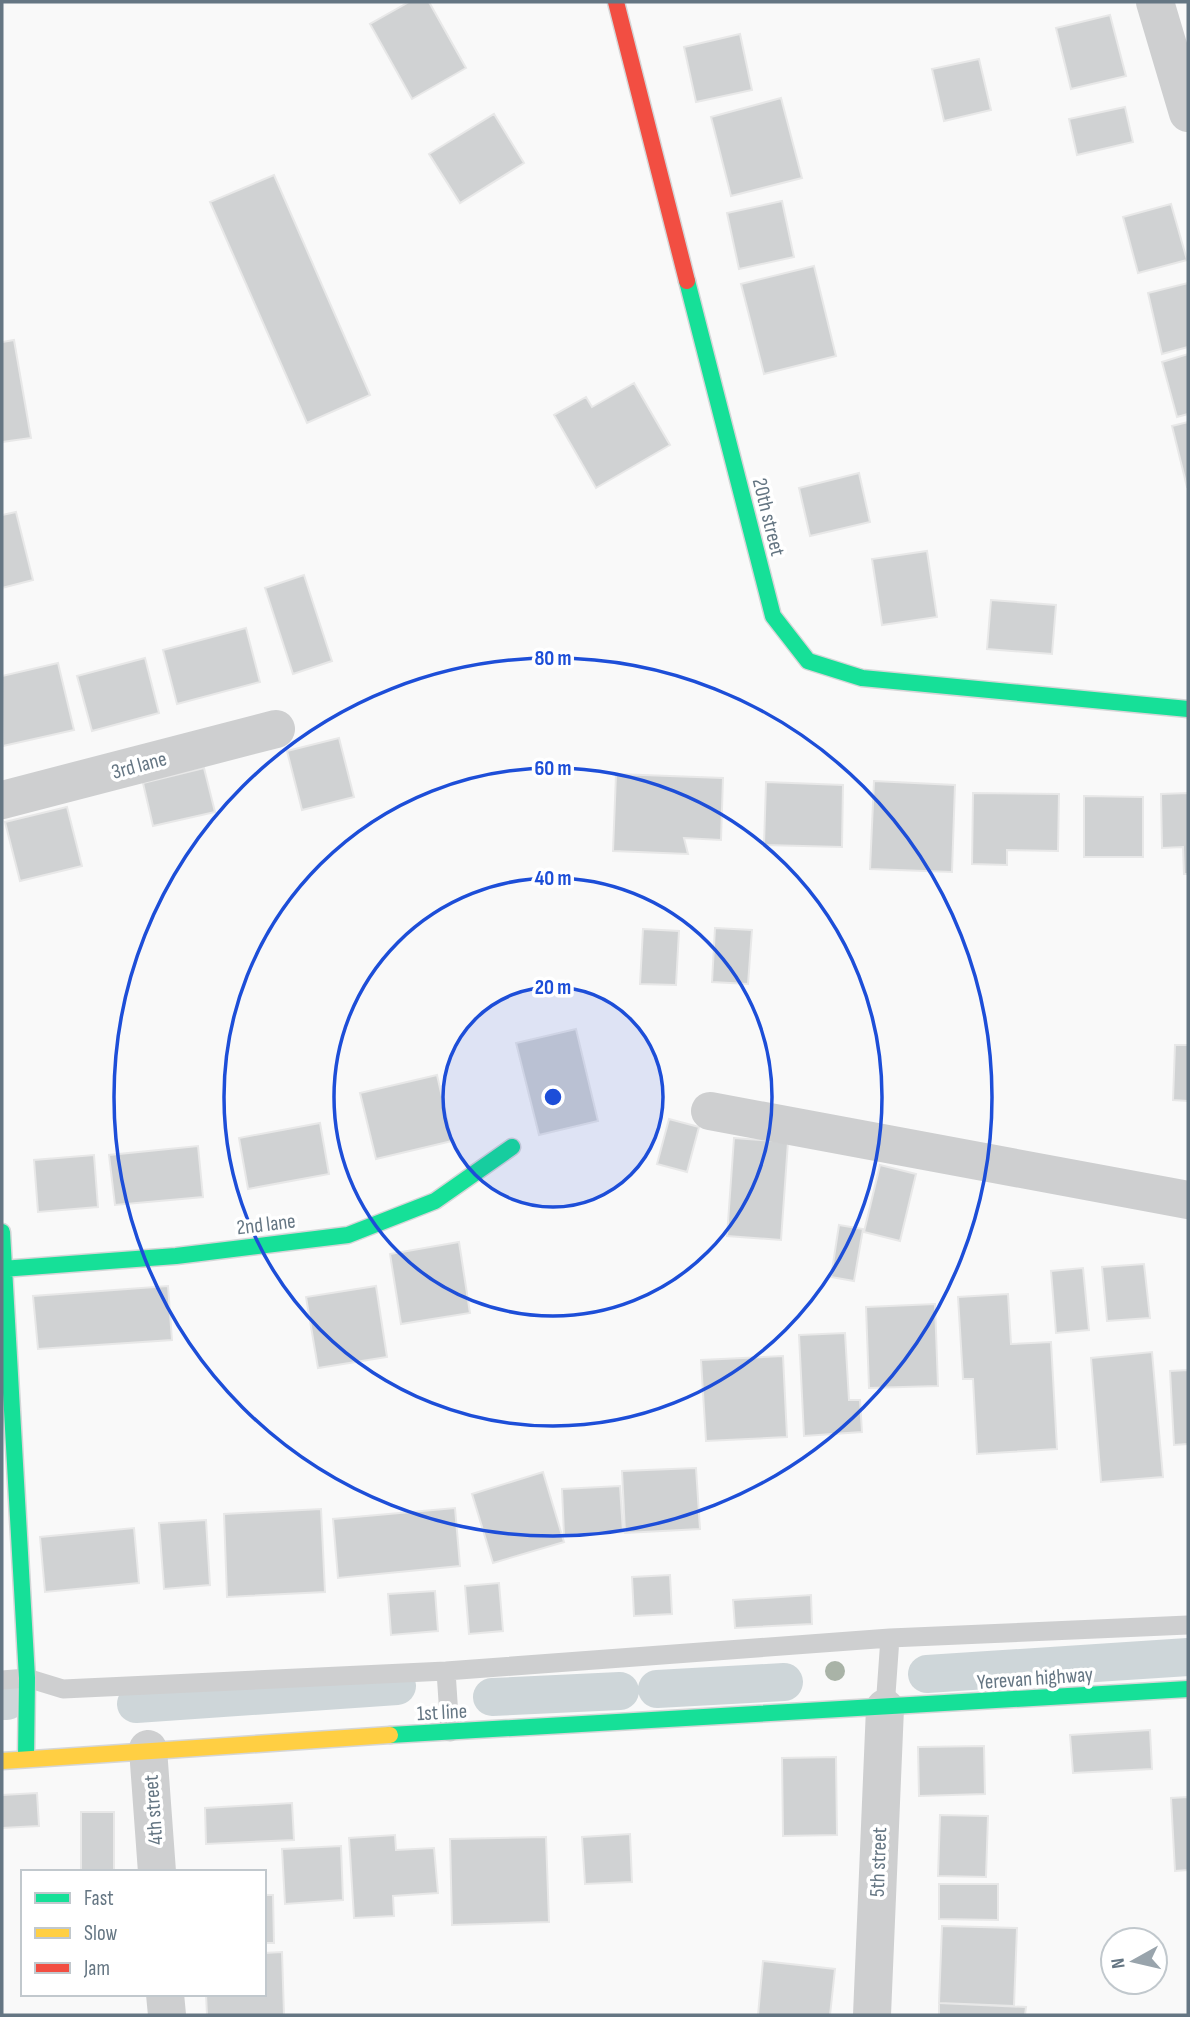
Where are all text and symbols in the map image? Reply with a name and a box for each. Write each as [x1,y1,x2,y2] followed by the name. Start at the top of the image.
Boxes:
[747,475,790,559] street label: 20th street
[534,646,572,671] text: 80 m
[109,746,169,785] street label: 3rd lane
[534,756,572,781] text: 60 m
[535,866,571,891] text: 40 m
[535,975,571,1000] text: 20 m
[541,1085,565,1109] centre of rings
[235,1208,297,1241] street label: 2nd lane
[976,1662,1094,1695] street label: Yerevan highway
[416,1699,468,1726] street label: 1st line
[139,1774,168,1846] street label: 4th street
[865,1827,892,1897] street label: 5th street
[21,1870,266,1996] legend
[84,1886,114,1911] text: Fast
[84,1921,118,1946] text: Slow
[1099,1926,1169,1996] north arrow
[83,1956,110,1981] text: Jam
[1107,1957,1131,1970] text: N

